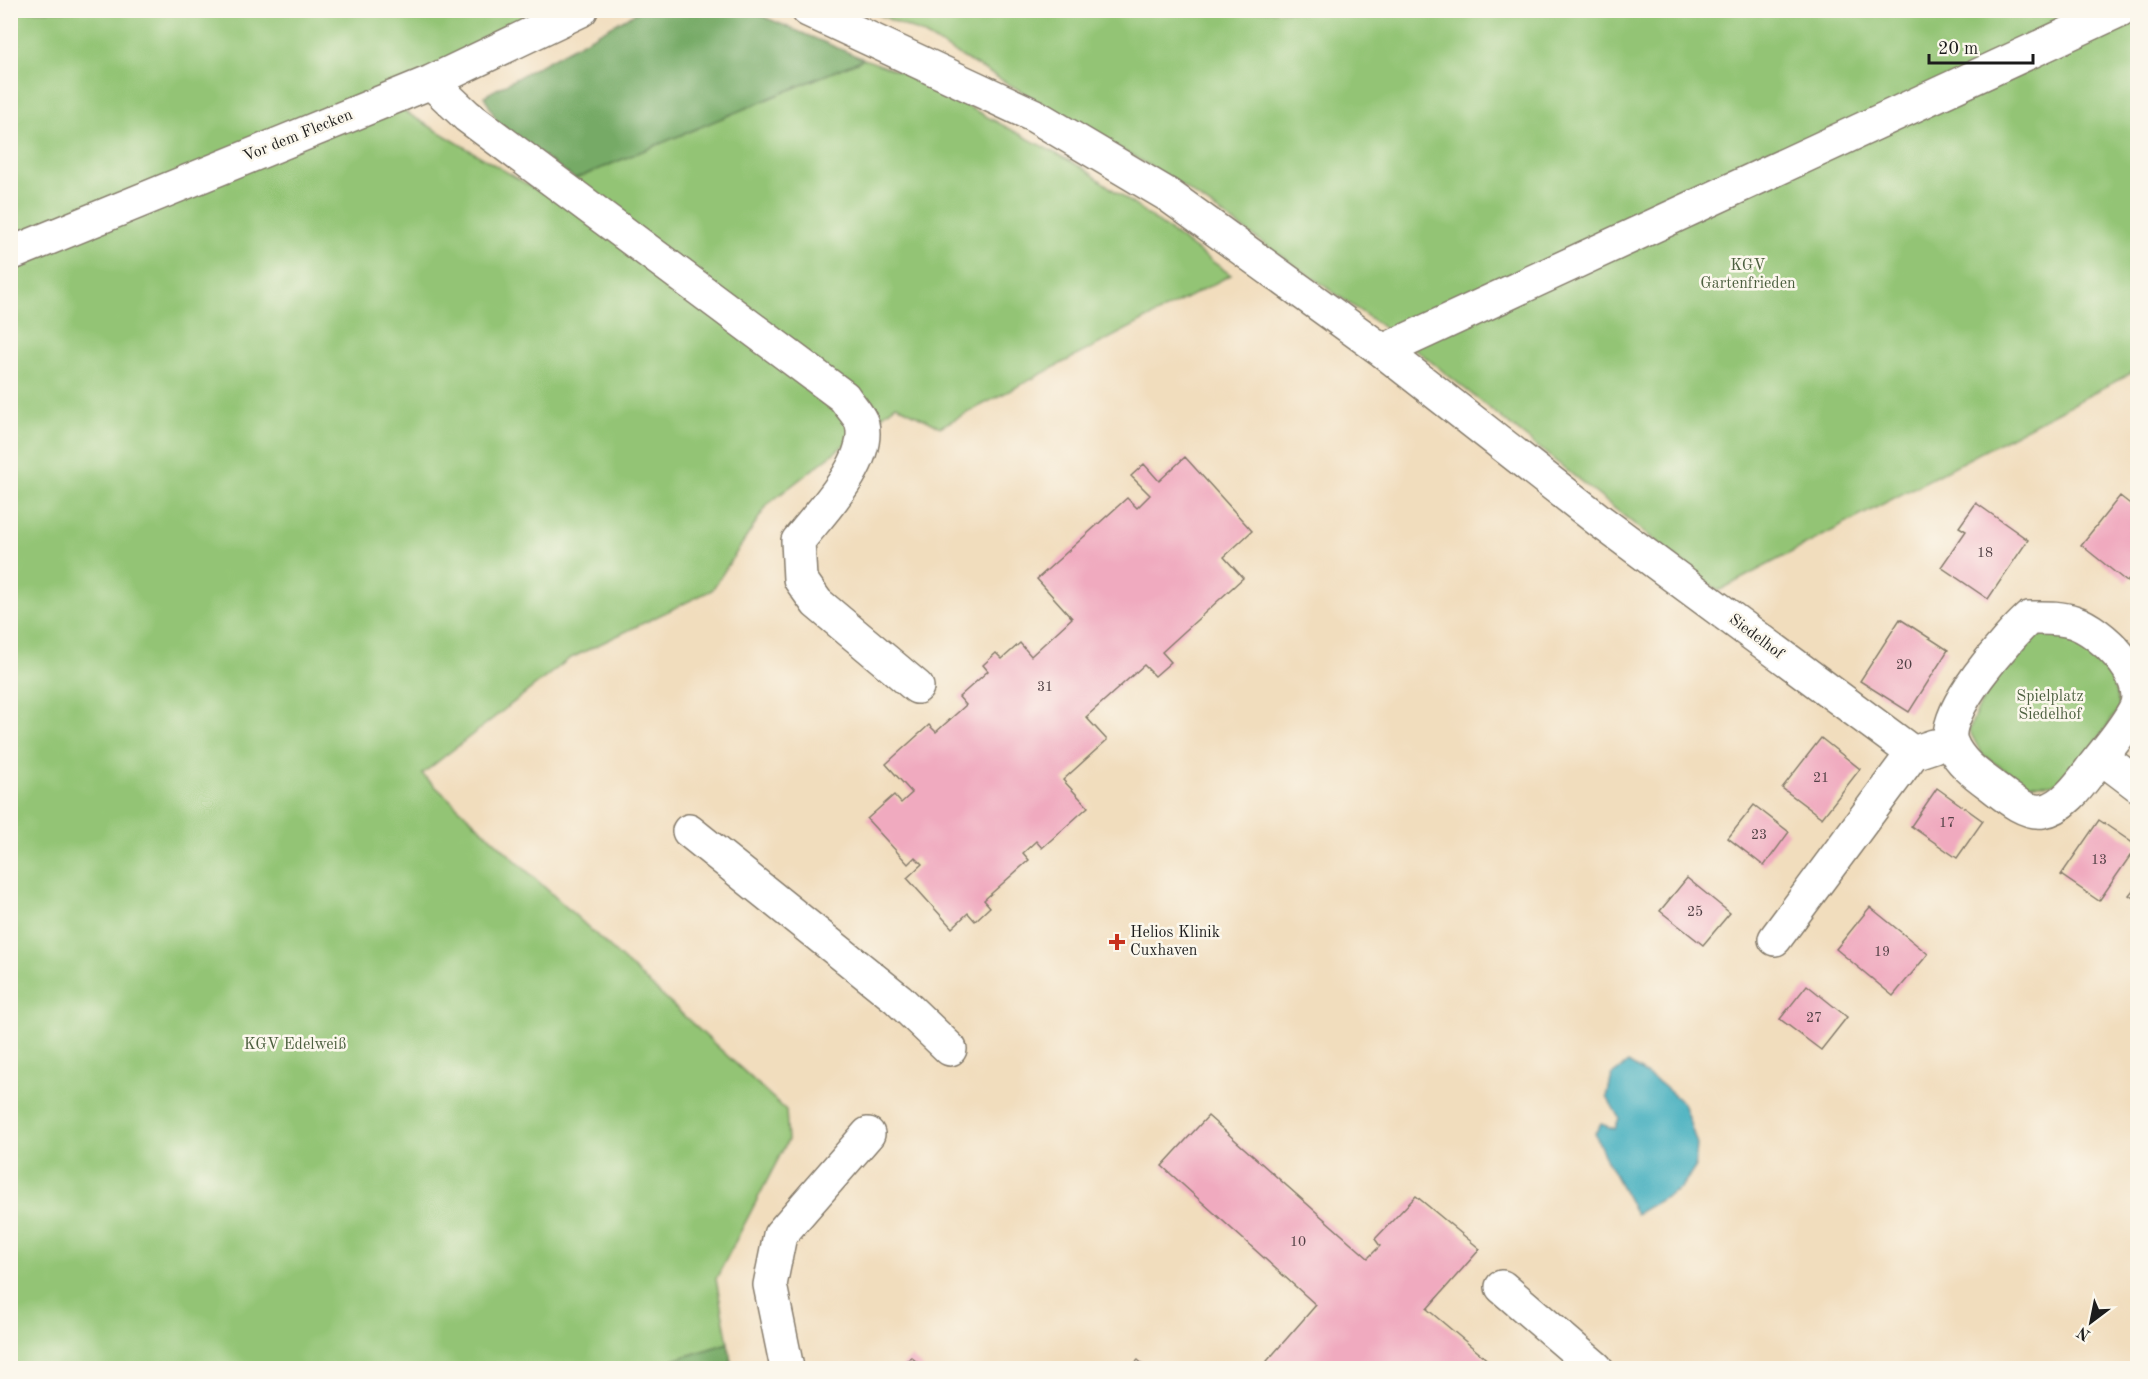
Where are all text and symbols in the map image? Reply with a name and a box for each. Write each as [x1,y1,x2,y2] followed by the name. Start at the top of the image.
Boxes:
[1929,27,2032,65] scale bar
[1938,40,1978,58] text: 20 m
[241,107,355,165] street label: Vor dem Flecken
[1700,258,1796,292] park label: KGV Gartenfrieden
[1977,546,1993,560] house number: 18
[1726,611,1787,663] street label: Siedelhof
[1896,658,1912,672] house number: 20
[1037,680,1053,694] house number: 31
[2016,689,2084,723] park label: Spielplatz Siedelhof
[1813,771,1829,785] house number: 21
[1939,816,1955,830] house number: 17
[1751,828,1767,842] house number: 23
[2091,853,2107,867] house number: 13
[1687,905,1703,919] house number: 25
[1130,925,1220,959] place label: Helios Klinik Cuxhaven
[1108,933,1126,951] marker: Helios Klinik Cuxhaven
[1874,945,1890,959] house number: 19
[1806,1011,1822,1025] house number: 27
[244,1037,346,1053] park label: KGV Edelweiß
[1290,1235,1306,1249] house number: 10
[2061,1292,2121,1352] north arrow
[2074,1323,2094,1343] text: N

